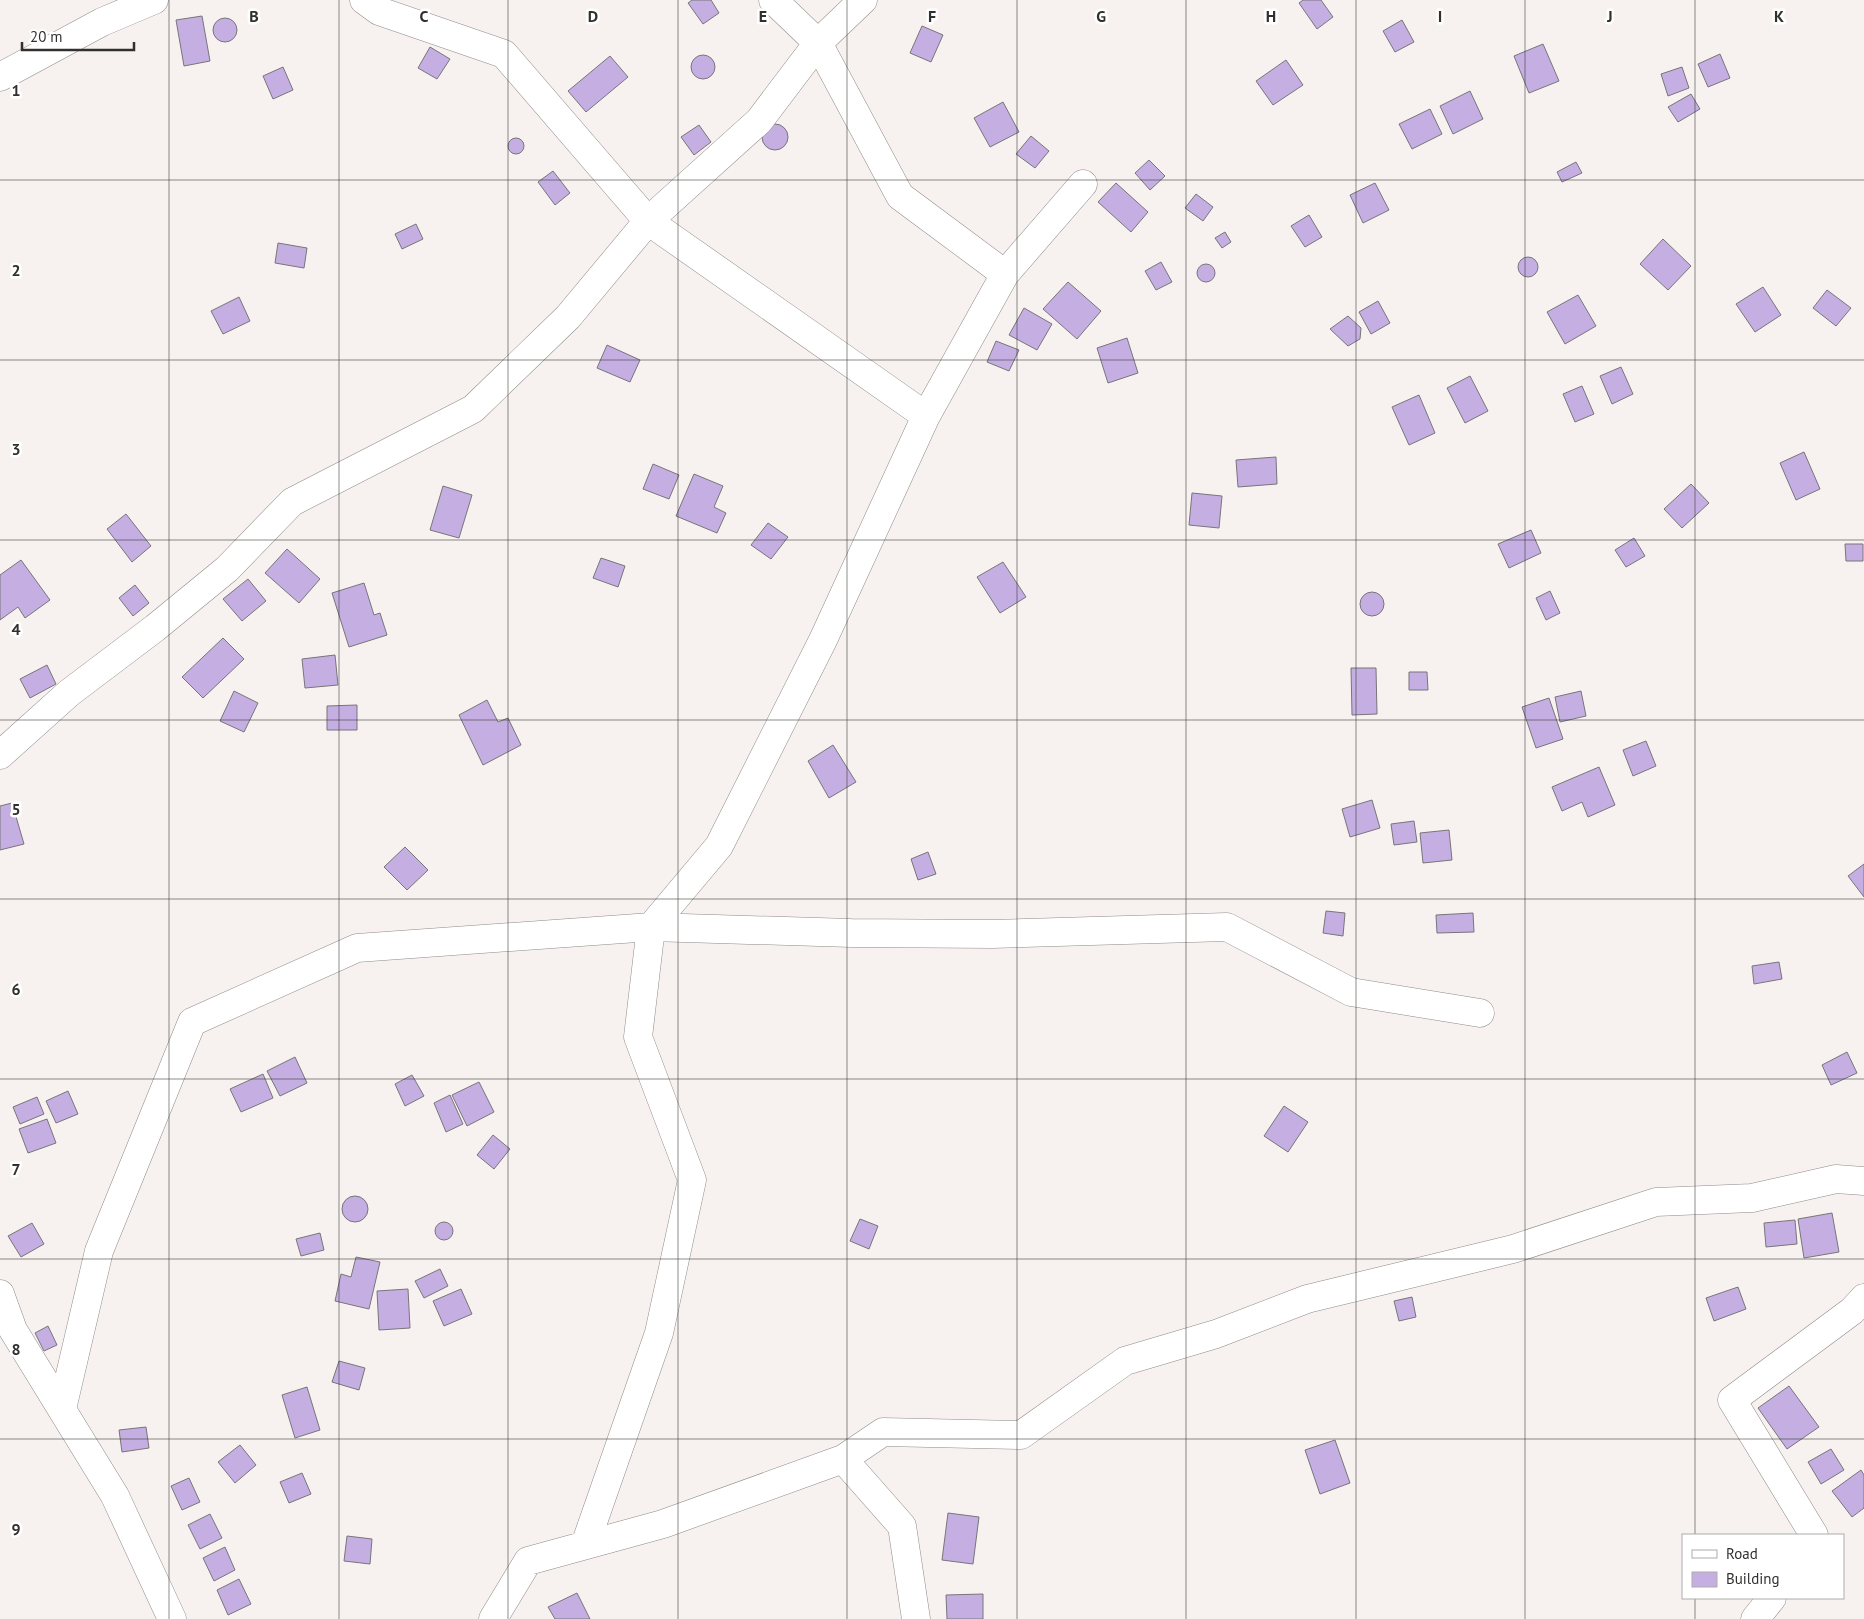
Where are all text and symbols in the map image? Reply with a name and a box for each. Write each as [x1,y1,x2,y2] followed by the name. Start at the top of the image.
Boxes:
[249,6,259,26] text: B
[420,6,429,26] text: C
[588,6,598,26] text: D
[759,6,767,26] text: E
[928,6,936,26] text: F
[1096,6,1106,26] text: G
[1266,6,1276,26] text: H
[1438,6,1442,26] text: I
[1606,6,1613,26] text: J
[1774,6,1784,26] text: K
[22,20,135,52] scale bar
[30,27,63,46] text: 20 m
[11,80,21,100] text: 1
[11,260,21,280] text: 2
[11,439,21,459] text: 3
[11,619,21,639] text: 4
[11,799,21,819] text: 5
[11,979,21,999] text: 6
[11,1159,21,1179] text: 7
[11,1339,21,1359] text: 8
[11,1519,21,1539] text: 9
[1682,1534,1844,1599] legend
[1726,1544,1758,1563] text: Road
[1726,1569,1780,1588] text: Building

